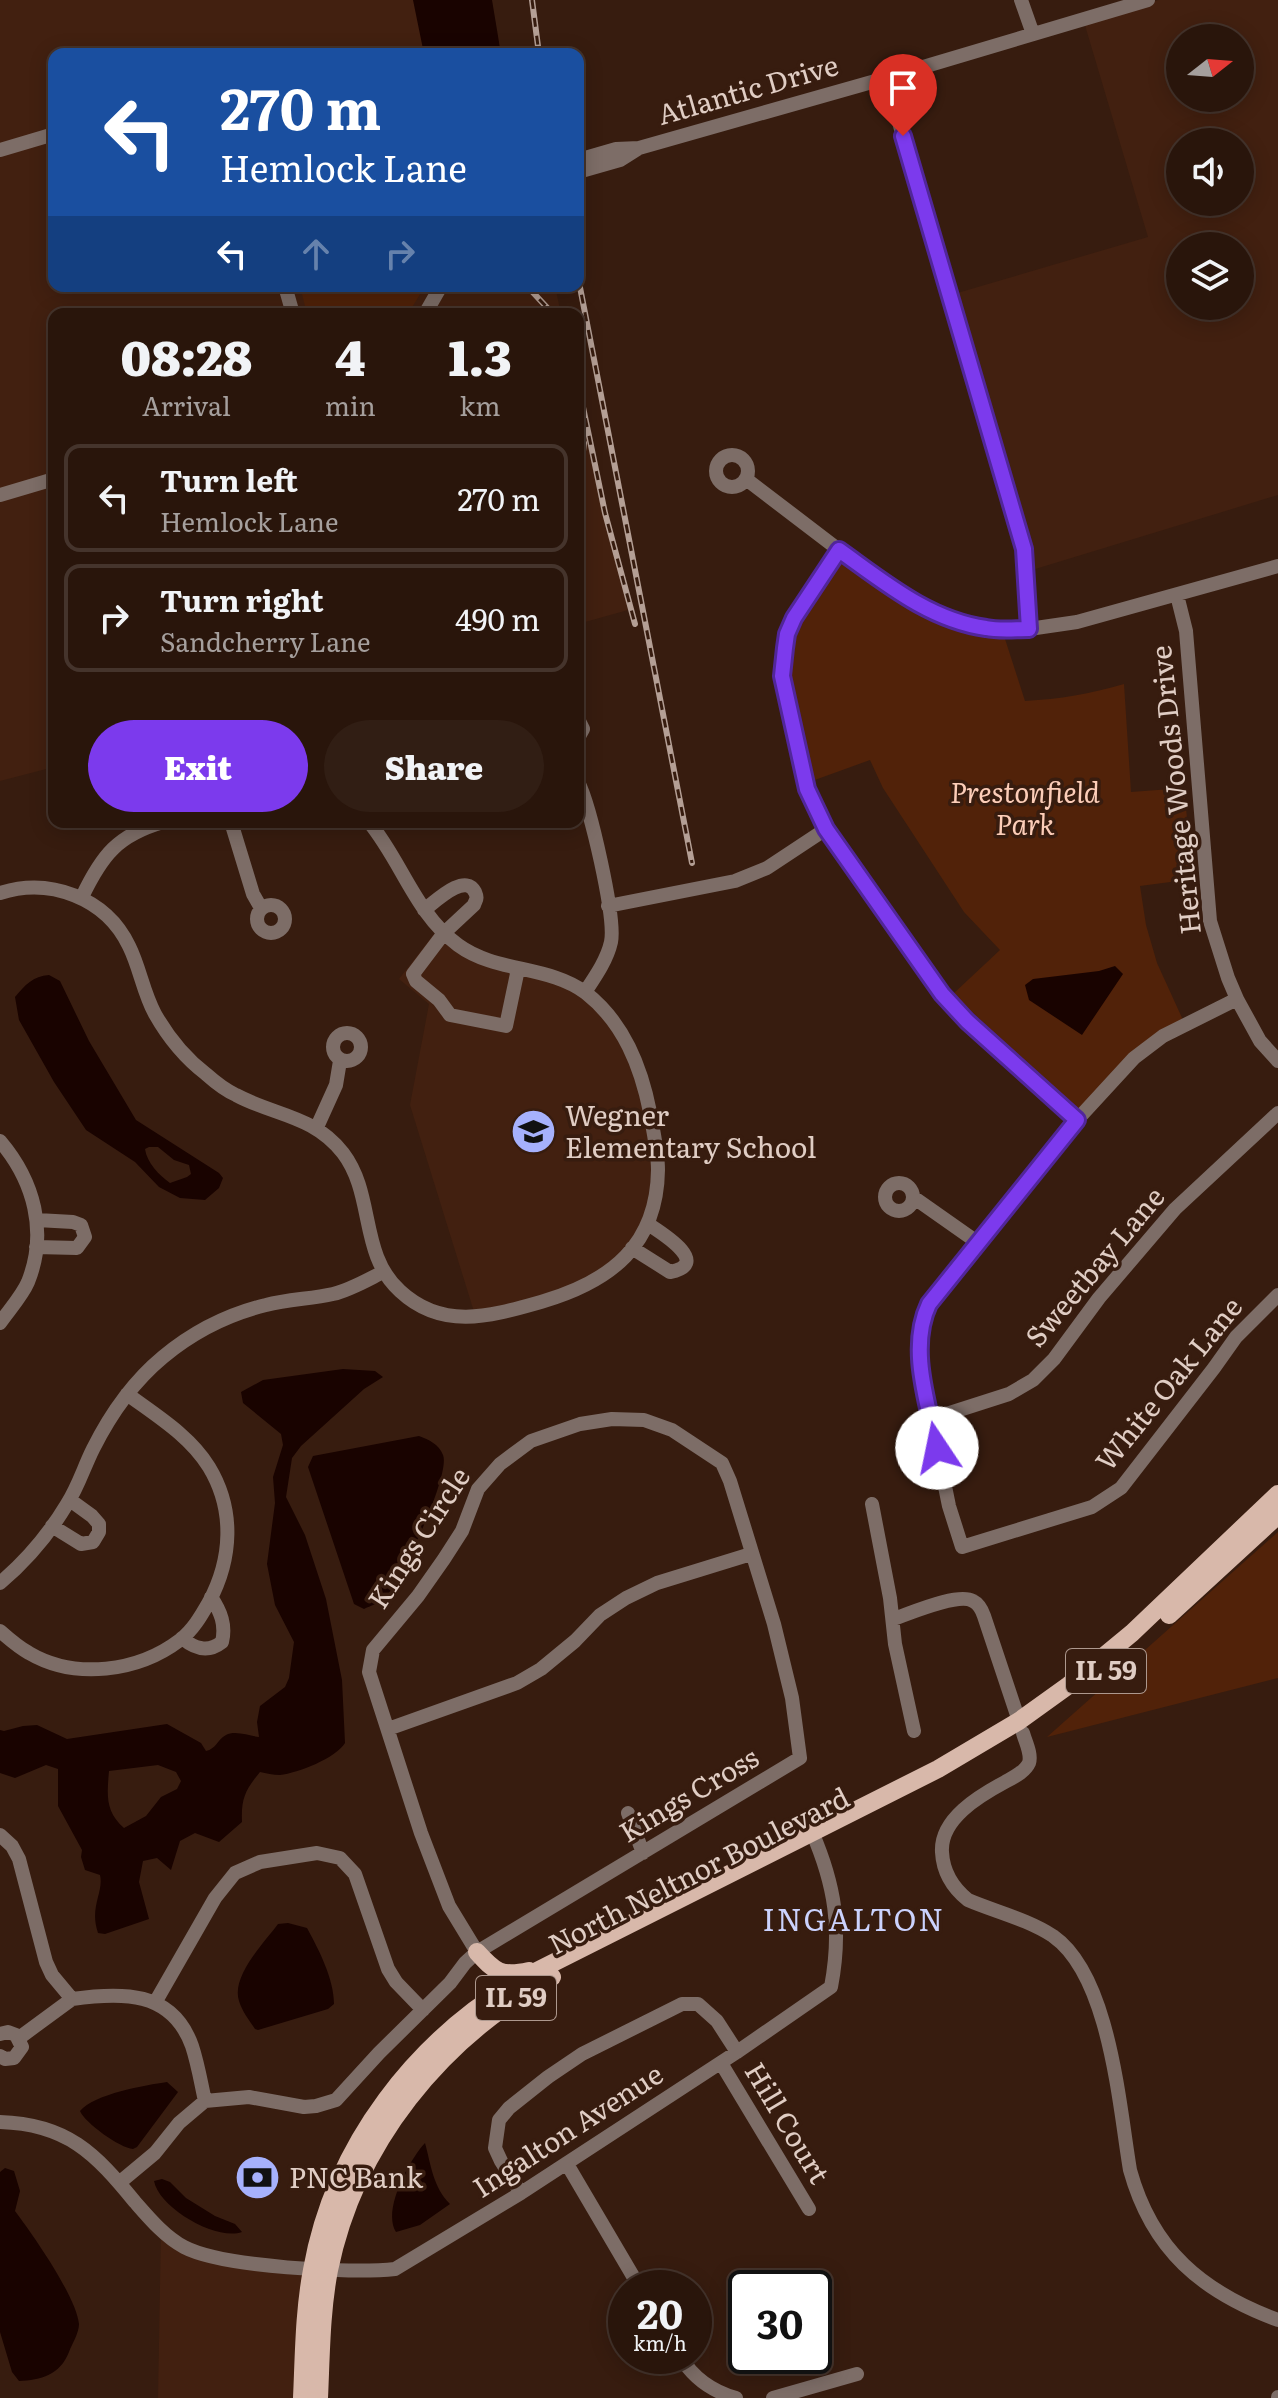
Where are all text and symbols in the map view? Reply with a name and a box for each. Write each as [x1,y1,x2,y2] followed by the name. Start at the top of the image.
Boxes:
[1166,24,1254,112] north arrow
[1166,24,1254,320] map controls
[652,42,843,134] street label: Atlantic Drive
[869,54,937,136] pin
[220,64,381,147] text: 270 m
[881,66,925,110] icon: arrive
[88,80,192,184] icon: left
[1166,128,1254,216] button: sound
[220,140,467,193] text: Hemlock Lane
[210,232,254,276] icon: left
[294,232,338,276] icon: ahead
[378,232,422,276] icon: right
[1166,232,1254,320] button: layers
[121,320,252,391] text: 08:28
[335,320,365,391] text: 4
[448,320,511,391] text: 1.3
[142,385,231,424] text: Arrival
[325,385,376,424] text: min
[459,385,500,424] text: km
[160,457,298,501] text: Turn left
[92,476,136,520] icon: left
[457,476,540,520] text: 270 m
[160,501,338,540] text: Hemlock Lane
[160,577,324,621] text: Turn right
[92,596,136,640] icon: right
[455,596,540,640] text: 490 m
[160,621,370,660] text: Sandcherry Lane
[1138,644,1210,937] street label: Heritage Woods Drive
[88,720,308,812] button: Exit
[324,720,544,812] button: Share
[950,770,1100,844] park label: Prestonfield Park
[565,1093,816,1167] place label: Wegner Elementary School
[510,1108,558,1156] school or university icon: Wegner Elementary School
[1014,1176,1173,1355] street label: Sweetbay Lane
[1084,1287,1251,1479] street label: White Oak Lane
[895,1406,979,1490] position arrow
[356,1458,479,1616] street label: Kings Circle
[1066,1649,1146,1693] road number: IL 59
[610,1735,766,1852] street label: Kings Cross
[540,1775,856,1963] street label: North Neltnor Boulevard
[763,1896,945,1940] district label: INGALTON
[476,1976,556,2020] road number: IL 59
[464,2052,670,2207] street label: Ingalton Avenue
[736,2053,842,2191] street label: Hill Court
[234,2154,282,2202] bank icon: PNC Bank
[289,2155,424,2197] place label: PNC Bank
[728,2270,832,2374] speed limit sign: 30
[637,2282,683,2341] text: 20
[633,2327,687,2357] text: km/h

